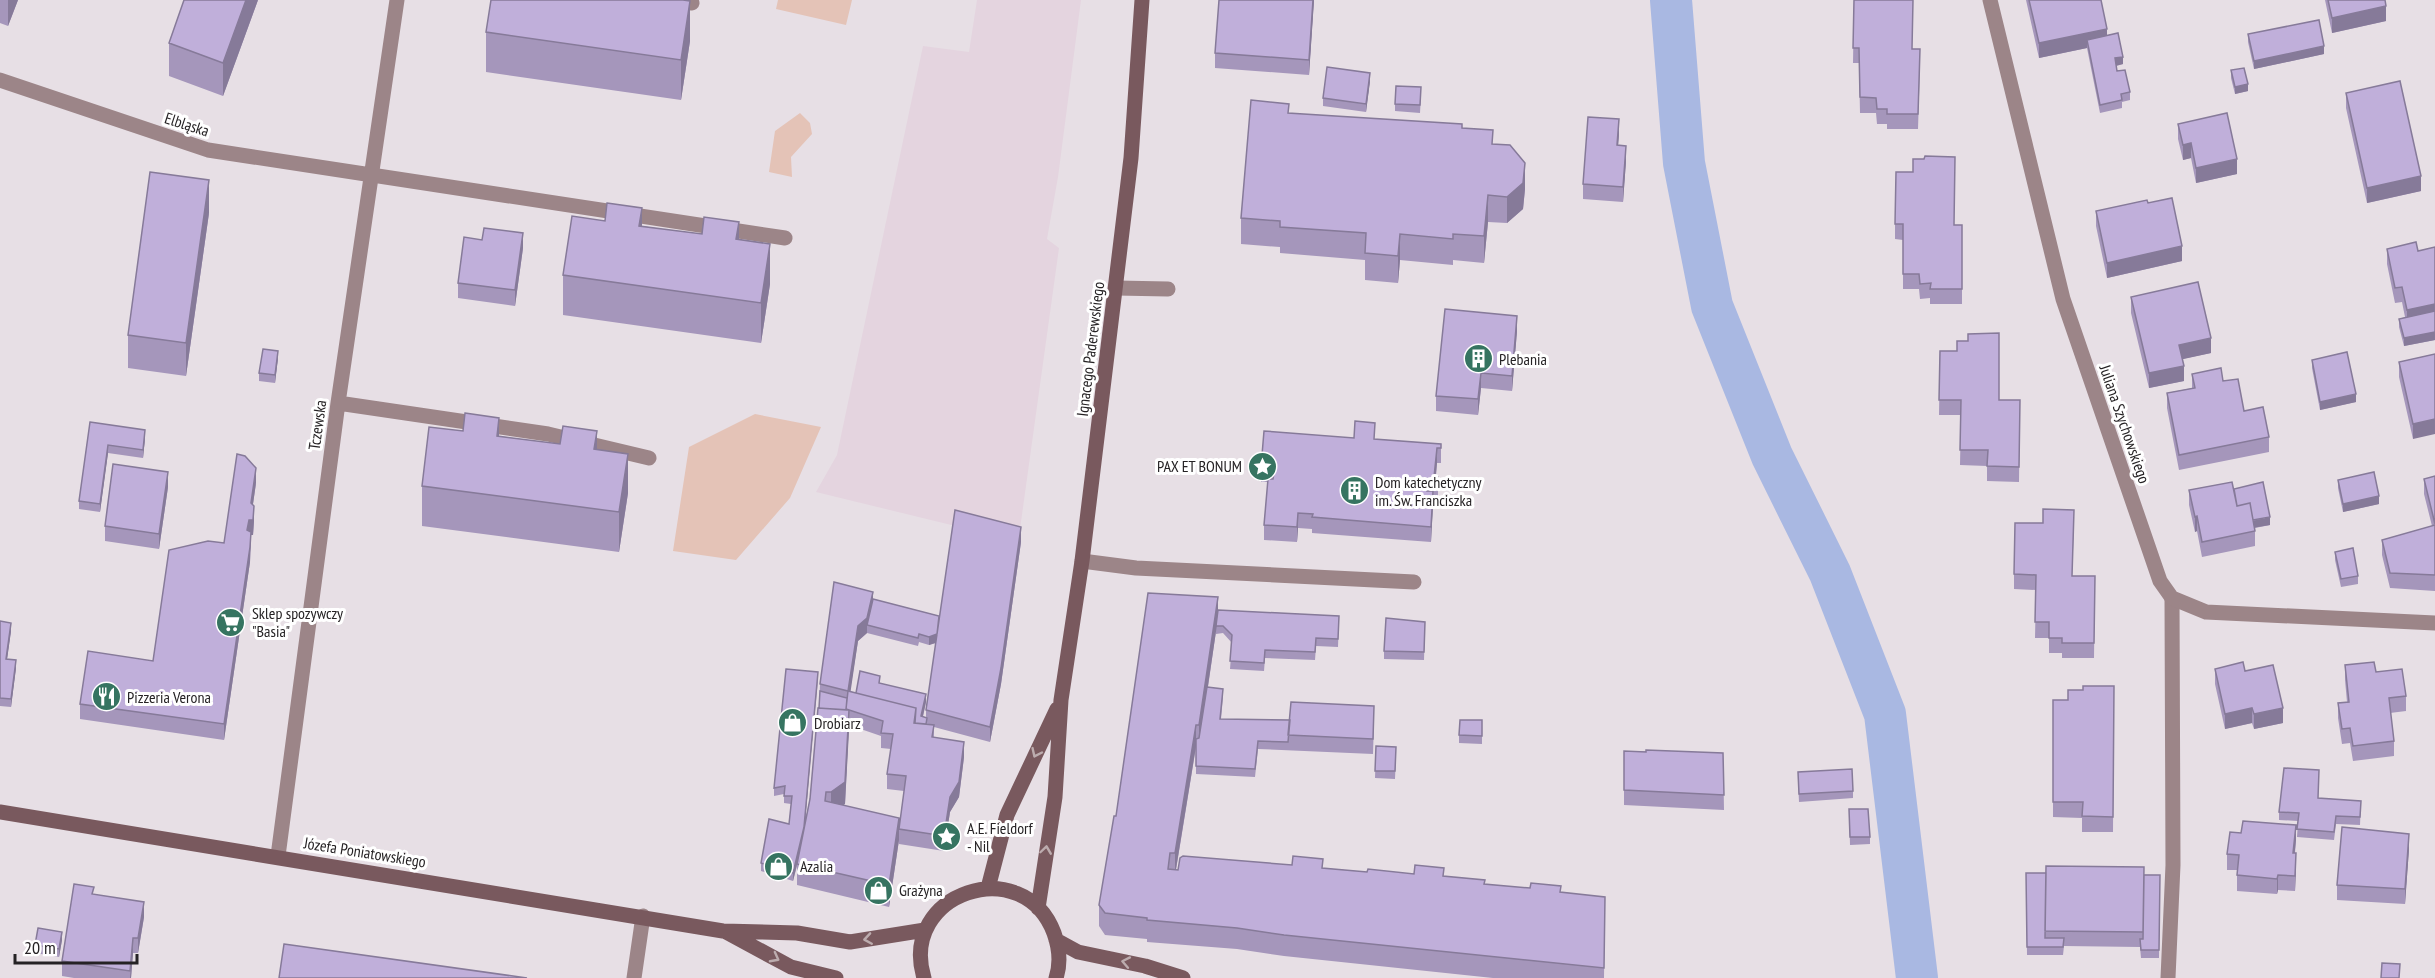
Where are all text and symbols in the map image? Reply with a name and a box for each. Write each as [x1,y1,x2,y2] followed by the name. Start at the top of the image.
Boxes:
[162,107,212,141] street label: Elbląska
[1072,280,1108,418] street label: Ignacego Paderewskiego
[1462,343,1494,375] building icon: Plebania
[1499,349,1547,369] place label: Plebania
[2095,361,2155,486] street label: Juliana Szychowskiego
[304,399,330,451] street label: Tczewska
[1247,450,1279,482] place icon: PAX ET BONUM
[1157,456,1242,476] place label: PAX ET BONUM
[1375,472,1481,510] place label: Dom katechetyczny im. Św. Franciszka
[1338,475,1370,507] building icon: Dom katechetyczny im. Św. Franciszka
[252,603,343,641] place label: Sklep spozywczy "Basia"
[215,606,247,638] supermarket icon: Sklep spozywczy "Basia"
[90,681,122,713] restaurant icon: Pizzeria Verona
[127,687,211,707] place label: Pizzeria Verona
[777,707,809,739] shop icon: Drobiarz
[814,713,861,733] place label: Drobiarz
[1032,747,1044,758] one-way arrow
[967,818,1033,856] place label: A.E. Fieldorf - Nil
[930,821,962,853] place icon: A.E. Fieldorf - Nil
[302,832,427,872] street label: Józefa Poniatowskiego
[1040,846,1052,855] one-way arrow
[763,850,795,882] shop icon: Azalia
[800,856,833,876] place label: Azalia
[862,874,894,906] shop icon: Grażyna
[899,880,943,900] place label: Grażyna
[15,927,136,965] scale bar
[863,932,873,945] one-way arrow
[24,936,56,959] text: 20 m
[769,951,779,962] one-way arrow
[1122,956,1132,969] one-way arrow

